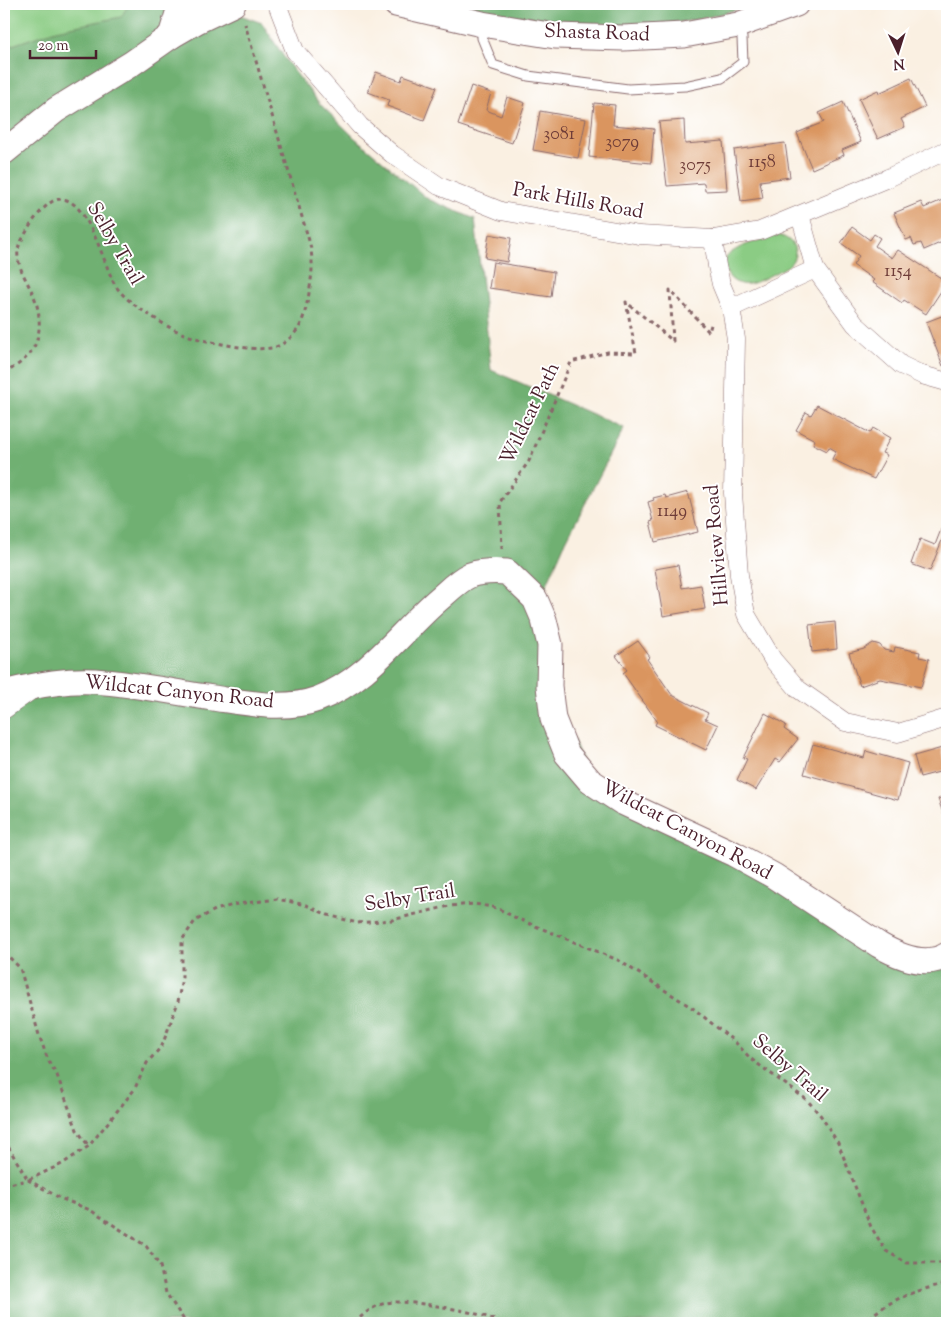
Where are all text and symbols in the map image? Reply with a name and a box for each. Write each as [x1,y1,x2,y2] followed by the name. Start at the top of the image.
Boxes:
[544,18,650,50] street label: Shasta Road
[30,28,96,60] scale bar
[874,28,924,78] north arrow
[38,36,69,57] text: 20 m
[892,53,905,73] text: N
[543,122,575,148] house number: 3081
[605,130,639,156] house number: 3079
[748,150,776,176] house number: 1158
[679,153,711,179] house number: 3075
[510,176,646,228] street label: Park Hills Road
[79,197,150,291] street label: Selby Trail
[884,259,912,285] house number: 1154
[494,358,568,470] street label: Wildcat Path
[698,483,738,607] street label: Hillview Road
[657,499,687,525] house number: 1149
[83,669,275,717] street label: Wildcat Canyon Road
[595,774,777,888] street label: Wildcat Canyon Road
[362,877,458,920] street label: Selby Trail
[745,1028,833,1110] street label: Selby Trail

